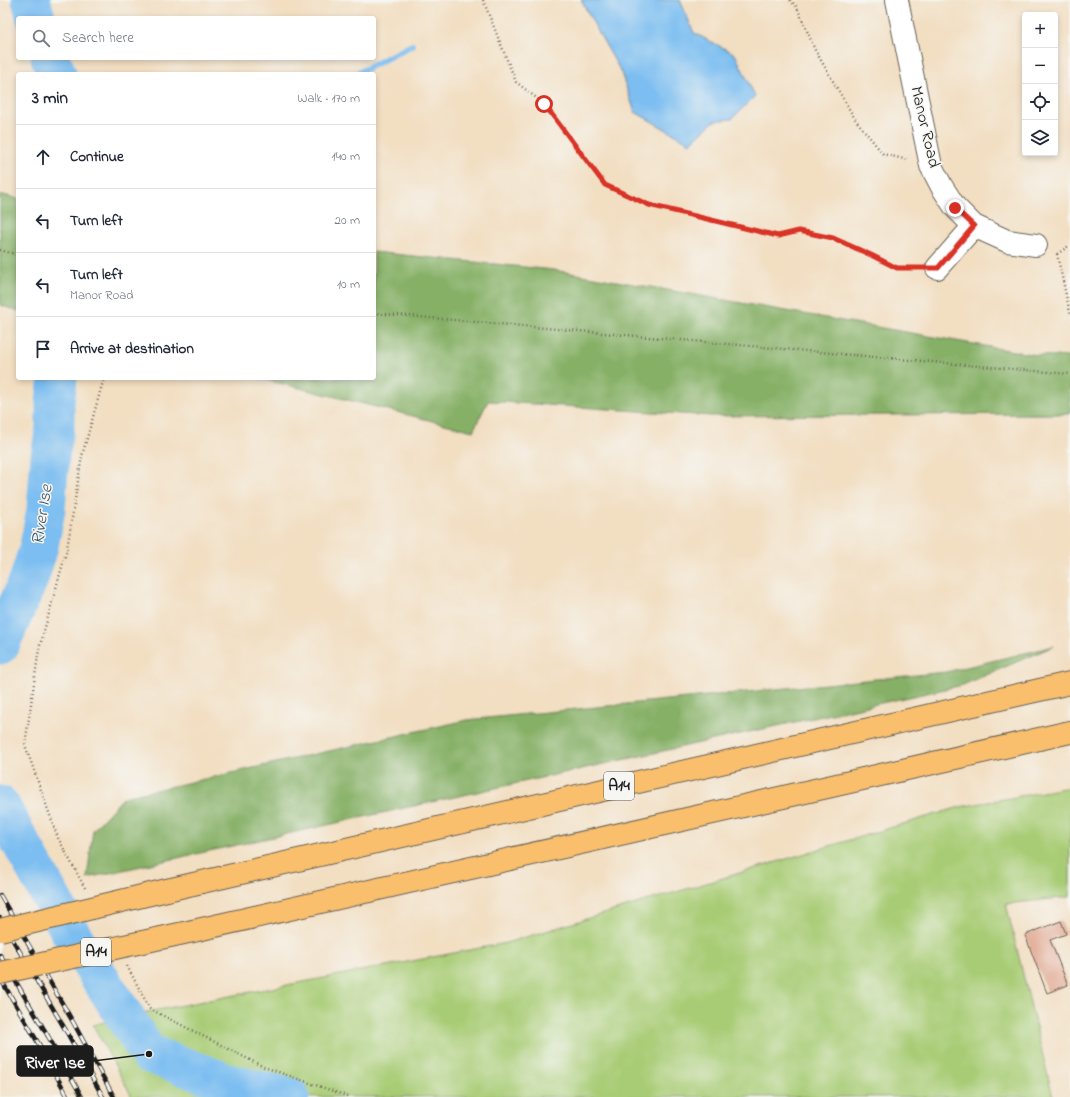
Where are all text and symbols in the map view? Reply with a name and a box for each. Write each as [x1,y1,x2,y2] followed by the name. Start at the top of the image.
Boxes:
[1022,12,1058,156] map controls
[1022,12,1058,48] button: +
[16,16,376,60] search box
[30,27,52,49] icon: search
[62,27,134,49] text: Search here
[1022,48,1058,84] button: −
[903,84,947,171] street label: Manor Road
[1022,84,1058,120] button: locate
[32,86,68,111] text: 3 min
[297,89,360,108] text: Walk · 170 m
[535,95,553,113] route start
[1022,120,1058,156] button: layers
[32,146,54,168] icon: ahead
[70,146,124,168] text: Continue
[332,147,360,166] text: 140 m
[946,199,964,217] route end
[32,210,54,232] icon: left
[70,210,123,232] text: Turn left
[335,211,360,230] text: 20 m
[70,264,123,286] text: Turn left
[32,274,54,296] icon: left
[337,275,360,294] text: 10 m
[70,286,134,305] text: Manor Road
[32,338,54,360] icon: arrive
[70,338,194,360] text: Arrive at destination
[25,482,61,547] water label: River Ise
[604,772,634,800] road number: A14
[81,938,111,966] road number: A14
[17,1046,93,1076] callout: River Ise
[25,1051,86,1077] text: River Ise

